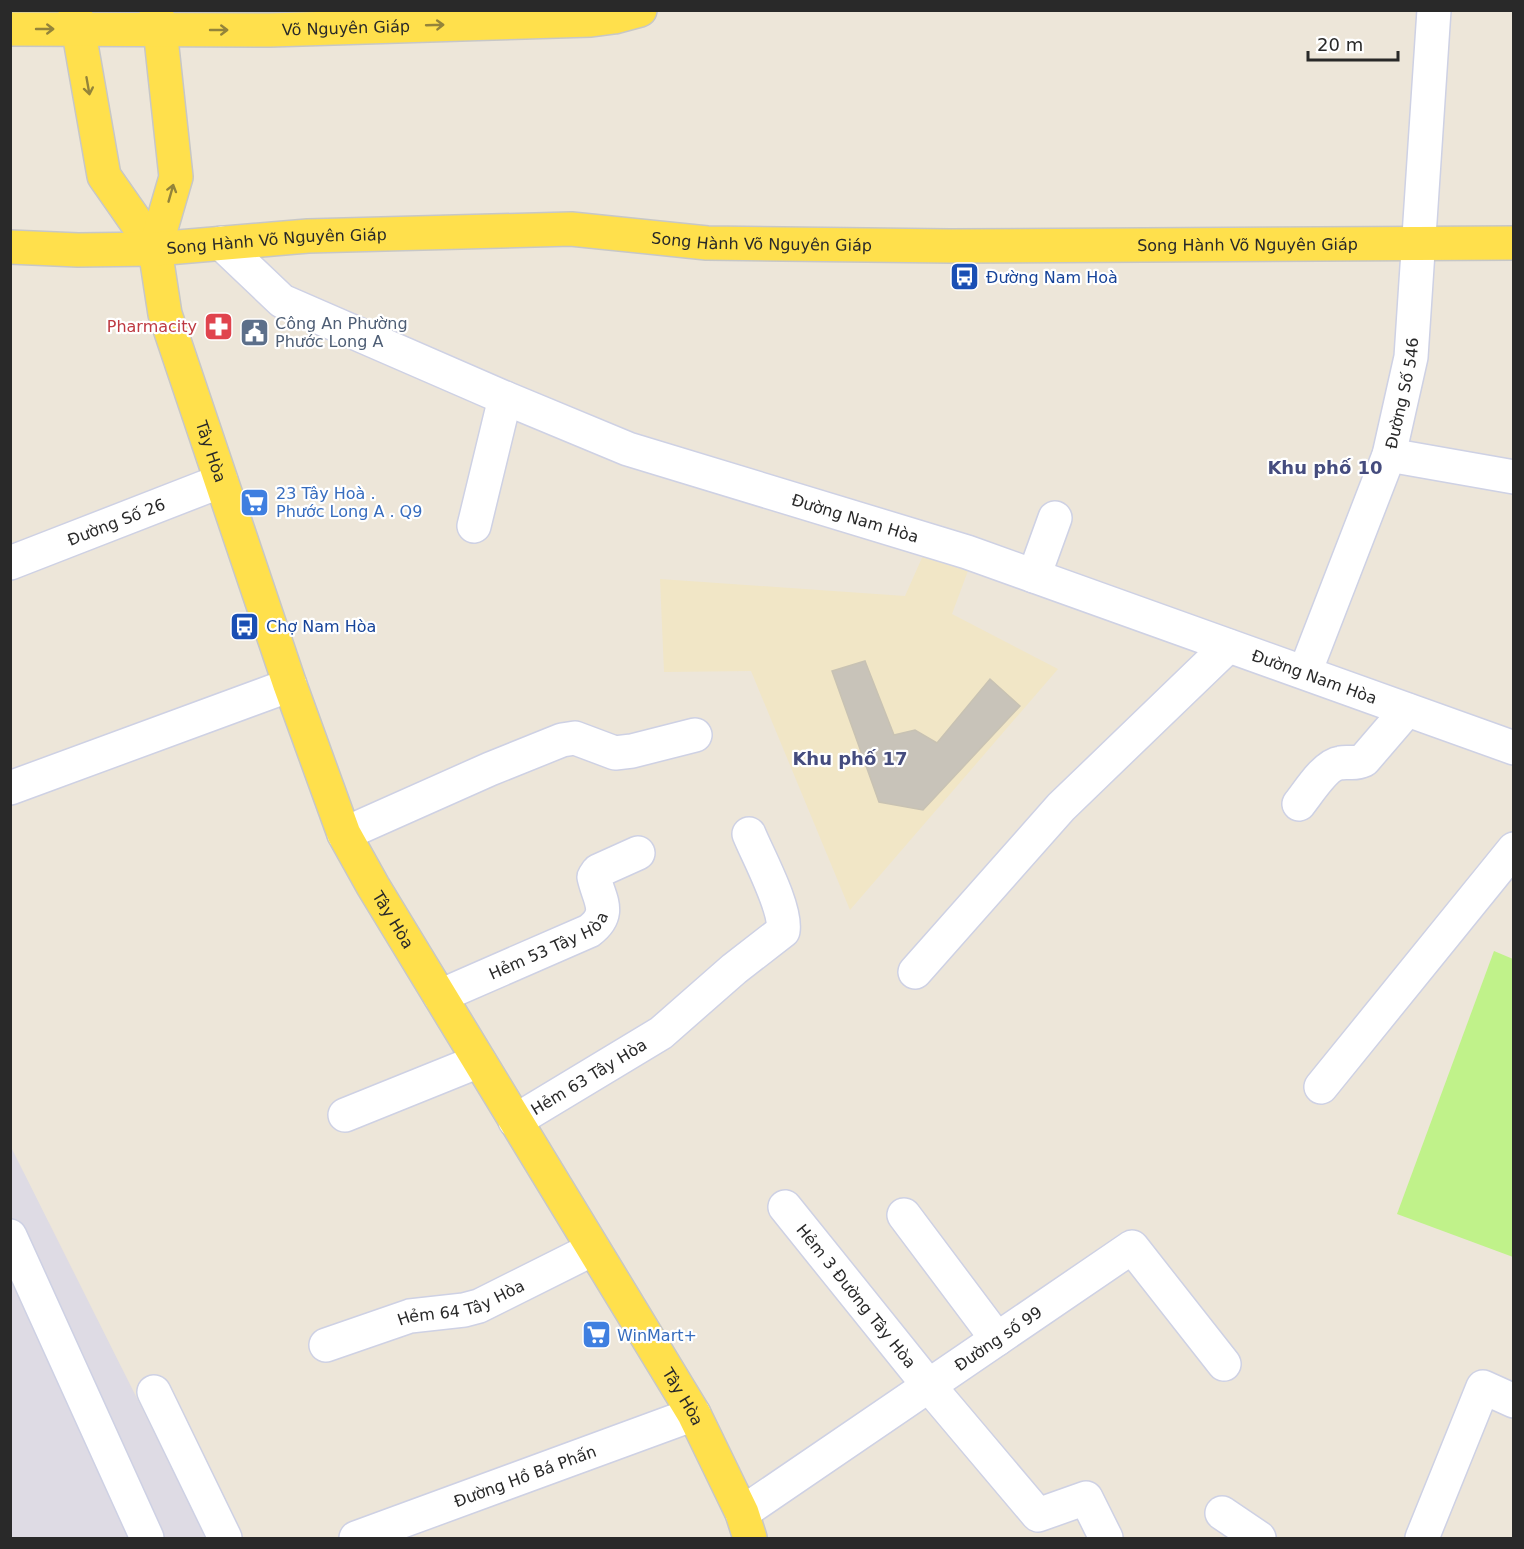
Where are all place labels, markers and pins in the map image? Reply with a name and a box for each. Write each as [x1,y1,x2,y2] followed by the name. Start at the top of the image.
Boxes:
[949,261,981,293] bus stop icon: Đường Nam Hoà
[986,268,1118,287] place label: Đường Nam Hoà
[202,310,234,342] pharmacy icon: Pharmacity
[275,314,408,351] place label: Công An Phường Phước Long A
[238,316,270,348] public building icon: Công An Phường Phước Long A
[107,317,197,336] place label: Pharmacity
[276,484,422,521] place label: 23 Tây Hoà . Phước Long A . Q9
[239,486,271,518] supermarket icon: 23 Tây Hoà . Phước Long A . Q9
[229,610,261,642] bus stop icon: Chợ Nam Hòa
[266,617,376,636] place label: Chợ Nam Hòa
[580,1319,612,1351] supermarket icon: WinMart+
[617,1326,697,1345] place label: WinMart+

